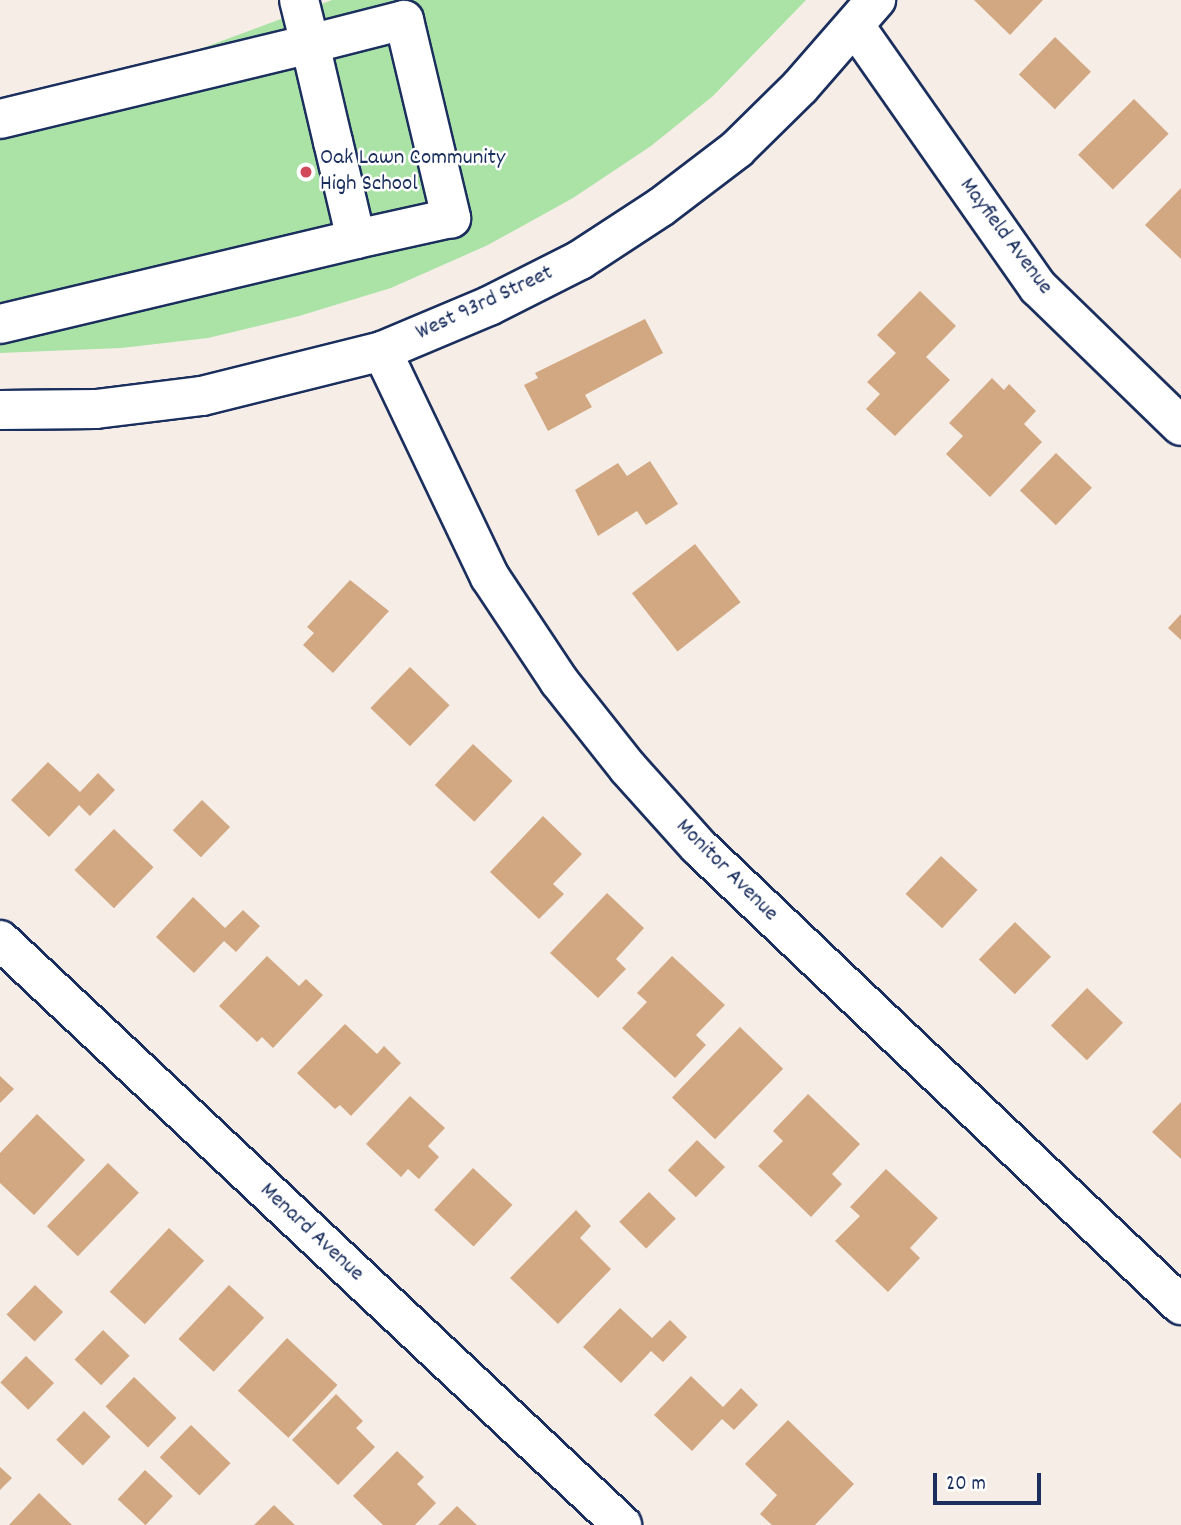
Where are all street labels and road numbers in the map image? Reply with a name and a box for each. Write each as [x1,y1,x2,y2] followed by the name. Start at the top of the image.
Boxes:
[952,173,1058,301] street label: Mayfield Avenue
[412,260,558,348] street label: West 93rd Street
[669,814,783,928] street label: Monitor Avenue
[253,1178,369,1288] street label: Menard Avenue

